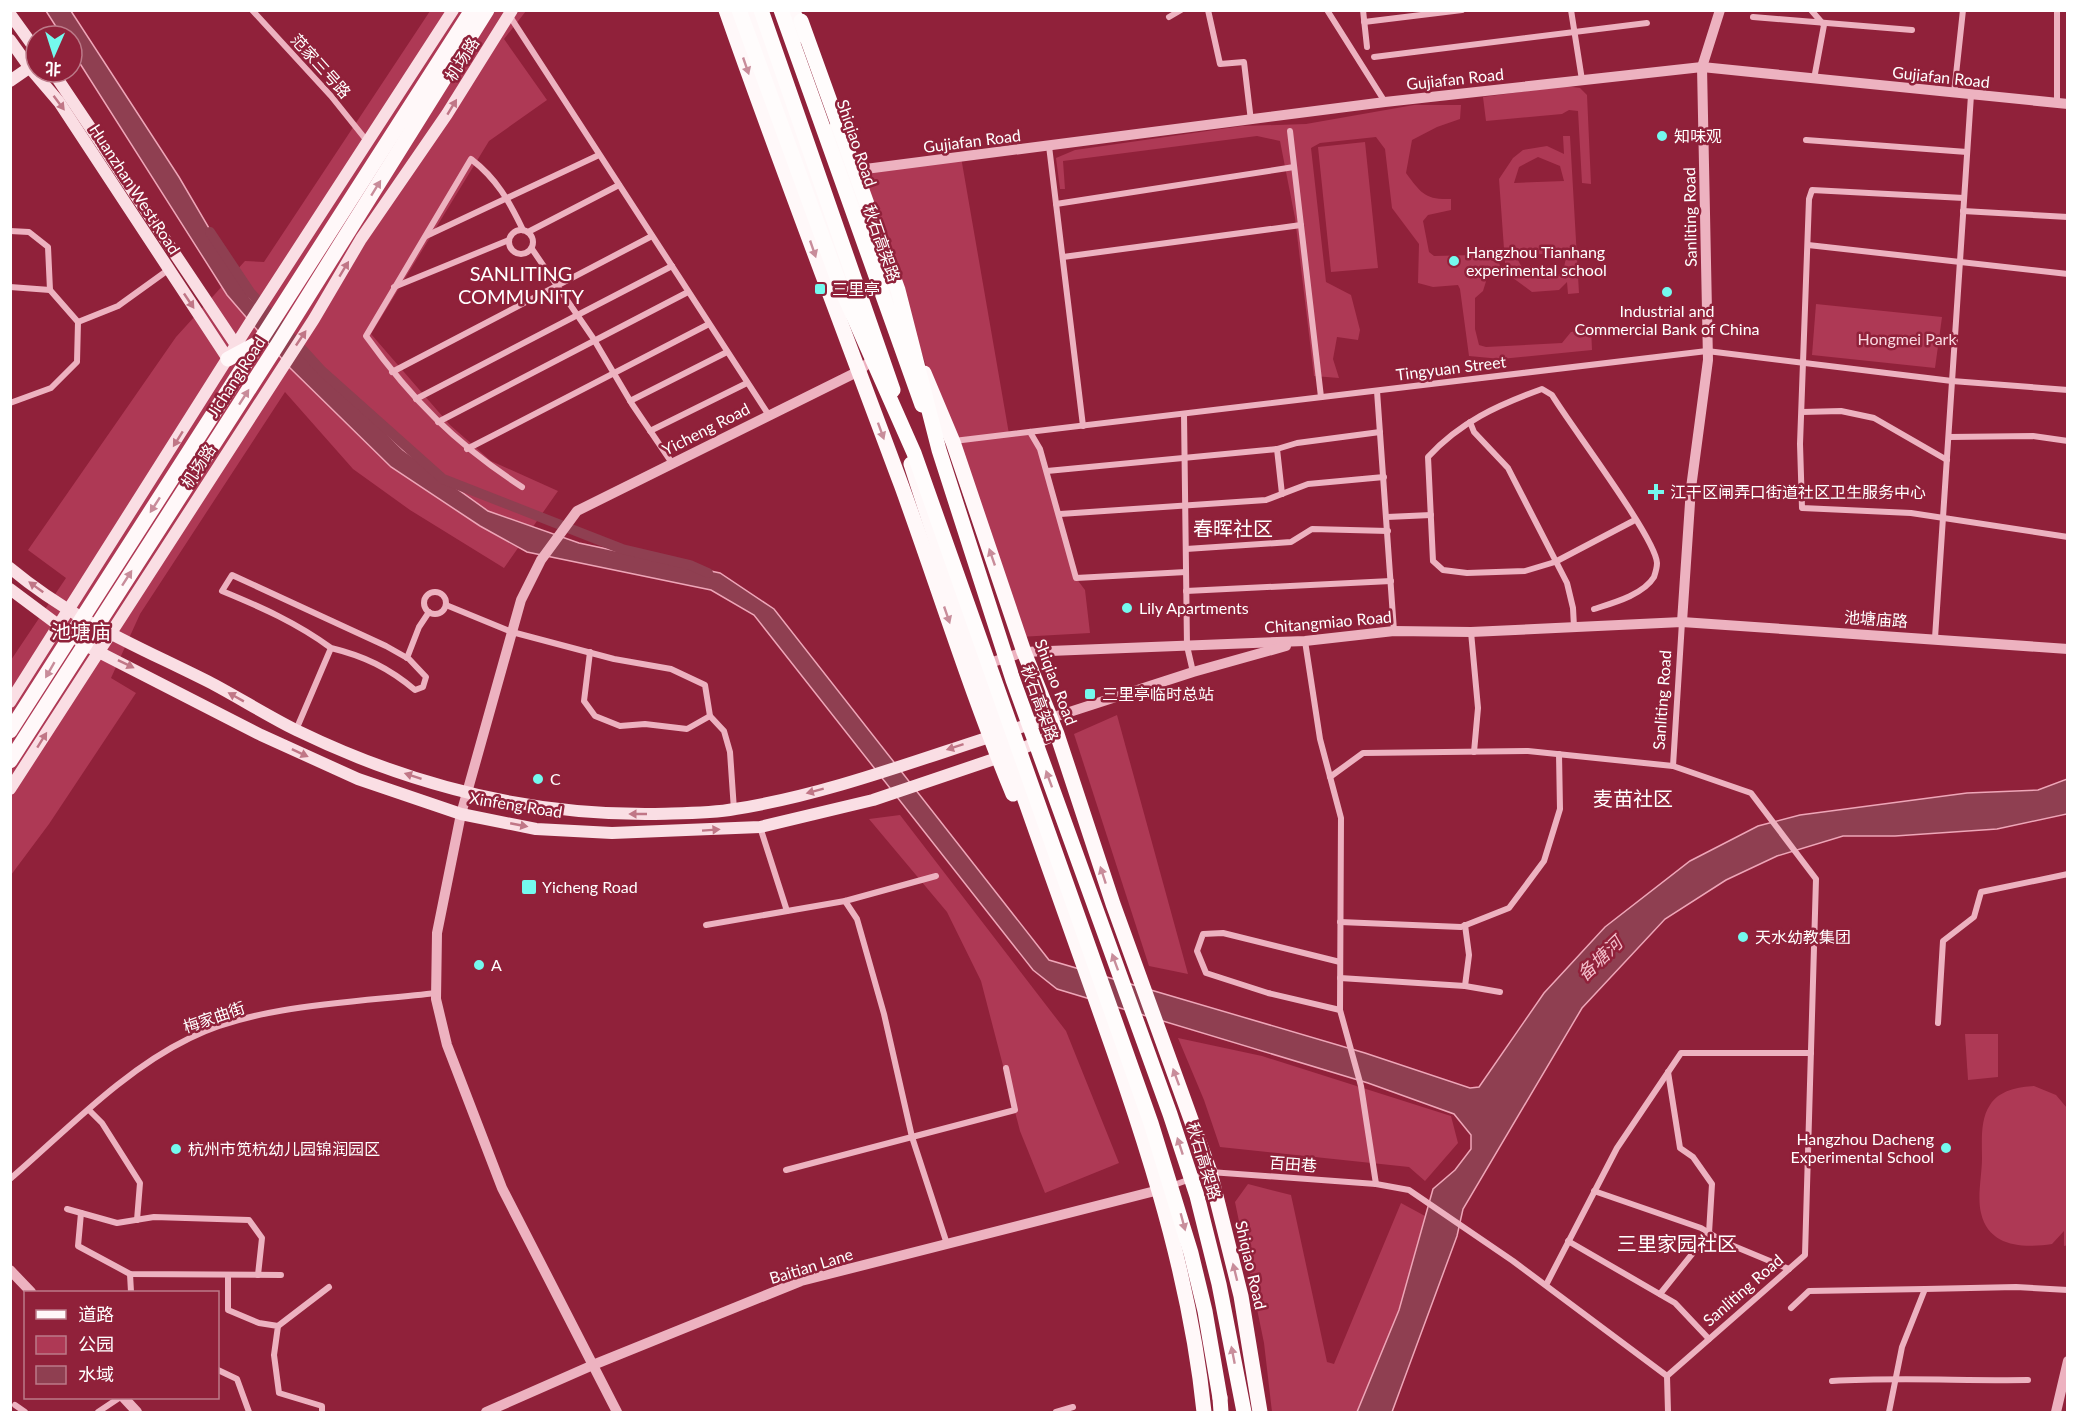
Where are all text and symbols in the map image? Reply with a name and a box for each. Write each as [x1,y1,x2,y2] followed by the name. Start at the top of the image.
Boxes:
[24,24,84,84] north arrow
[288,30,355,102] street label: 范家三号路
[441,33,482,84] street label: 机场路
[741,57,751,75] one-way arrow
[45,60,62,79] text: 北
[1891,62,1991,91] street label: Gujiafan Road
[1405,64,1505,93] street label: Gujiafan Road
[52,95,64,110] one-way arrow
[834,97,881,189] street label: Shiqiao Road
[447,98,457,115] one-way arrow
[86,120,185,257] street label: Huanzhan West Road
[922,125,1022,156] street label: Gujiafan Road
[1674,126,1722,145] place label: 知味观
[1655,129,1669,143] marker: 知味观
[1679,167,1700,267] street label: Sanliting Road
[370,180,381,196] one-way arrow
[860,202,904,284] street label: 秋石高架路
[809,240,818,258] one-way arrow
[1466,242,1607,279] place label: Hangzhou Tianhang experimental school
[1447,254,1461,268] marker: Hangzhou Tianhang experimental school
[338,261,349,277] one-way arrow
[458,261,585,308] district label: SANLITING COMMUNITY
[832,279,880,298] place label: 三里亭
[813,282,827,296] marker: 三里亭
[1660,285,1674,299] marker: Industrial and Commercial Bank of China
[183,293,194,309] one-way arrow
[1574,301,1760,338] place label: Industrial and Commercial Bank of China
[1857,329,1957,348] park label: Hongmei Park
[295,330,307,346] one-way arrow
[203,333,269,420] street label: Jichang Road
[1395,351,1507,384] street label: Tingyuan Street
[239,388,250,405] one-way arrow
[659,398,753,459] street label: Yicheng Road
[876,423,886,441] one-way arrow
[172,431,183,447] one-way arrow
[177,440,219,491] street label: 机场路
[1670,482,1926,501] place label: 江干区闸弄口街道社区卫生服务中心
[1647,483,1665,501] marker: 江干区闸弄口街道社区卫生服务中心
[149,497,161,513] one-way arrow
[1193,516,1273,540] district label: 春晖社区
[987,548,996,566] one-way arrow
[121,569,132,586] one-way arrow
[28,581,44,593] one-way arrow
[1139,598,1249,617] place label: Lily Apartments
[1120,601,1134,615] marker: Lily Apartments
[942,606,952,624] one-way arrow
[1263,606,1393,637] street label: Chitangmiao Road
[1843,607,1909,630] street label: 池塘庙路
[51,619,111,643] district label: 池塘庙
[1031,636,1082,728] street label: Shiqiao Road
[1649,650,1674,750] street label: Sanliting Road
[118,660,135,669] one-way arrow
[45,662,55,679] one-way arrow
[1018,662,1063,744] street label: 秋石高架路
[1102,684,1214,703] place label: 三里亭临时总站
[1083,687,1097,701] marker: 三里亭临时总站
[227,692,244,702] one-way arrow
[36,732,47,748] one-way arrow
[946,743,964,753] one-way arrow
[292,748,309,757] one-way arrow
[550,769,561,788] place label: C
[1043,770,1053,788] one-way arrow
[404,771,422,780] one-way arrow
[531,772,545,786] marker: C
[1593,786,1673,810] district label: 麦苗社区
[806,787,824,796] one-way arrow
[468,788,564,821] street label: Xinfeng Road
[629,809,648,819] one-way arrow
[509,821,528,830] one-way arrow
[701,825,720,834] one-way arrow
[1098,866,1108,884] one-way arrow
[542,877,638,896] place label: Yicheng Road
[520,878,538,896] marker: Yicheng Road
[1755,927,1851,946] place label: 天水幼教集团
[1572,930,1629,985] water label: 备塘河
[1736,930,1750,944] marker: 天水幼教集团
[1110,953,1120,971] one-way arrow
[491,955,502,974] place label: A
[472,958,486,972] marker: A
[180,997,247,1036] street label: 梅家曲街
[1170,1068,1180,1086] one-way arrow
[1184,1120,1225,1202] street label: 秋石高架路
[1791,1129,1934,1166] place label: Hangzhou Dacheng Experimental School
[1175,1137,1185,1155] one-way arrow
[188,1139,380,1158] place label: 杭州市笕杭幼儿园锦润园区
[1939,1141,1953,1155] marker: Hangzhou Dacheng Experimental School
[169,1142,183,1156] marker: 杭州市笕杭幼儿园锦润园区
[1268,1152,1318,1175] street label: 百田巷
[1178,1213,1188,1231] one-way arrow
[1232,1219,1271,1311] street label: Shiqiao Road
[1617,1231,1737,1255] district label: 三里家园社区
[767,1244,855,1287] street label: Baitian Lane
[1699,1250,1787,1330] street label: Sanliting Road
[1229,1263,1239,1281] one-way arrow
[24,1291,219,1399] legend
[78,1303,114,1325] text: 道路
[78,1333,114,1355] text: 公园
[1228,1345,1237,1364] one-way arrow
[78,1363,114,1385] text: 水域

